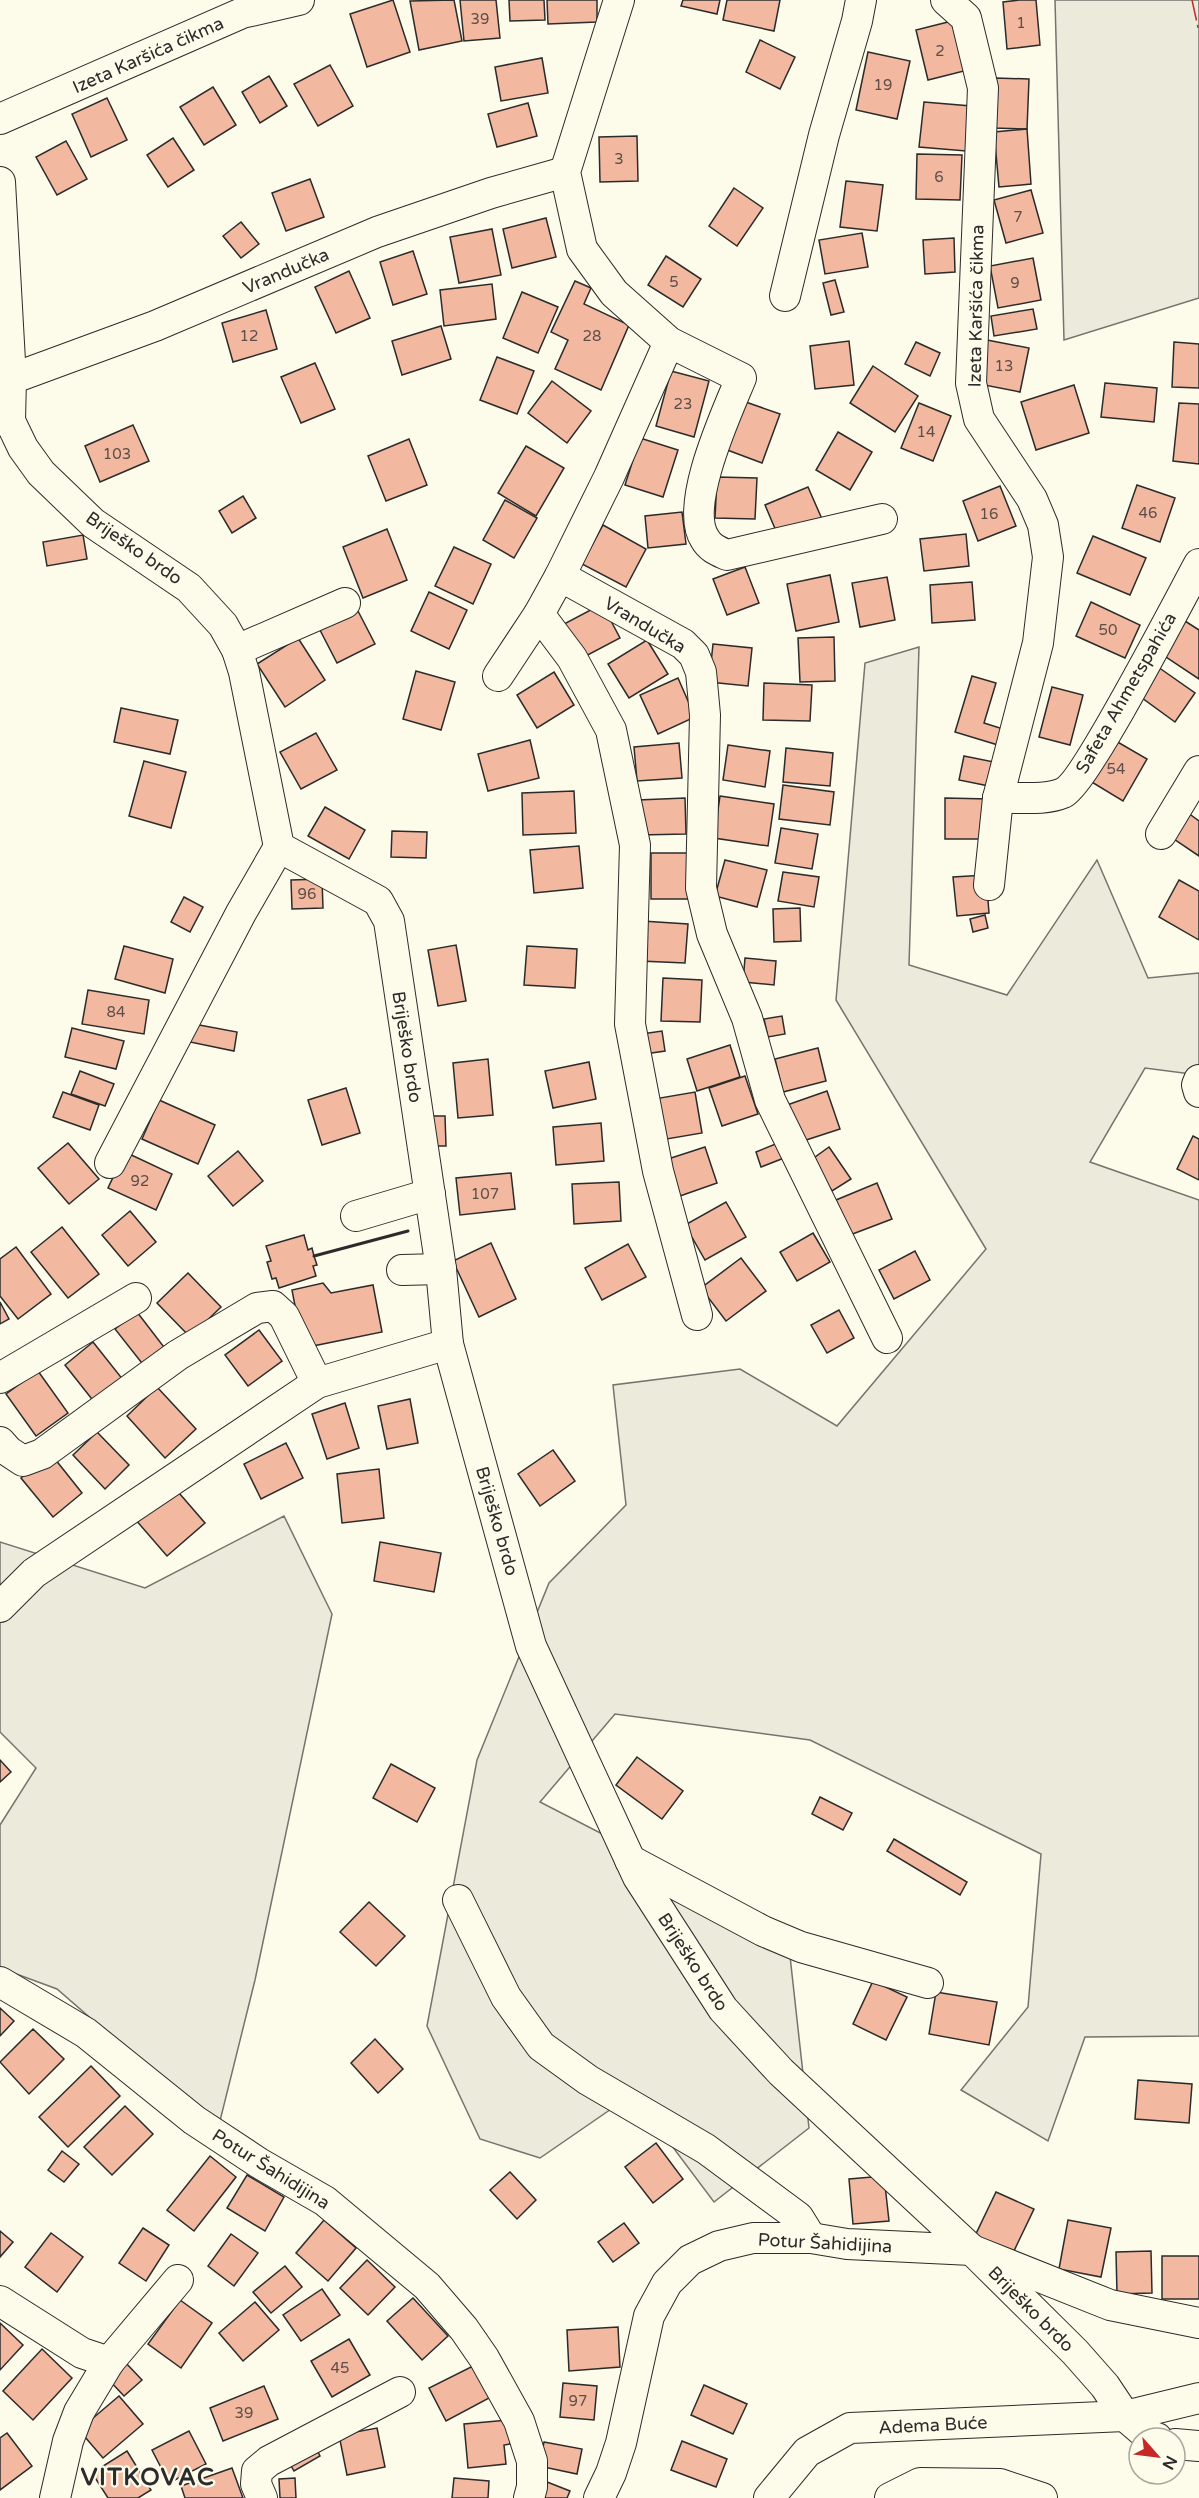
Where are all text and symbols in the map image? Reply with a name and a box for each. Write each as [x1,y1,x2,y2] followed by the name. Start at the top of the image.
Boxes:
[471,10,489,28] house number: 39
[69,12,227,98] street label: Izeta Karšića čikma
[1016,14,1026,32] house number: 1
[935,42,945,60] house number: 2
[874,76,892,94] house number: 19
[614,150,624,168] house number: 3
[934,168,944,186] house number: 6
[1013,208,1023,226] house number: 7
[964,224,988,388] street label: Izeta Karšića čikma
[240,243,332,299] street label: Vrandučka
[669,273,679,291] house number: 5
[1010,274,1020,292] house number: 9
[240,327,258,345] house number: 12
[583,327,601,345] house number: 28
[995,357,1013,375] house number: 13
[674,395,692,413] house number: 23
[917,423,935,441] house number: 14
[103,445,131,463] house number: 103
[1139,504,1157,522] house number: 46
[980,505,998,523] house number: 16
[82,507,187,589] street label: Briješko brdo
[600,592,690,658] street label: Vrandučka
[1071,609,1181,777] street label: Safeta Ahmetspahića
[1099,621,1117,639] house number: 50
[1107,760,1125,778] house number: 54
[298,885,316,903] house number: 96
[387,990,427,1104] street label: Briješko brdo
[107,1003,125,1021] house number: 84
[131,1172,149,1190] house number: 92
[471,1185,499,1203] house number: 107
[471,1464,523,1578] street label: Briješko brdo
[653,1909,733,2015] street label: Briješko brdo
[208,2124,334,2214] street label: Potur Šahidijina
[757,2228,893,2258] street label: Potur Šahidijina
[983,2261,1079,2357] street label: Briješko brdo
[331,2359,349,2377] house number: 45
[569,2392,587,2410] house number: 97
[235,2404,253,2422] house number: 39
[878,2411,988,2439] street label: Adema Buće
[1127,2426,1187,2486] north arrow
[1158,2452,1181,2473] text: N
[81,2463,215,2492] district label: VITKOVAC

